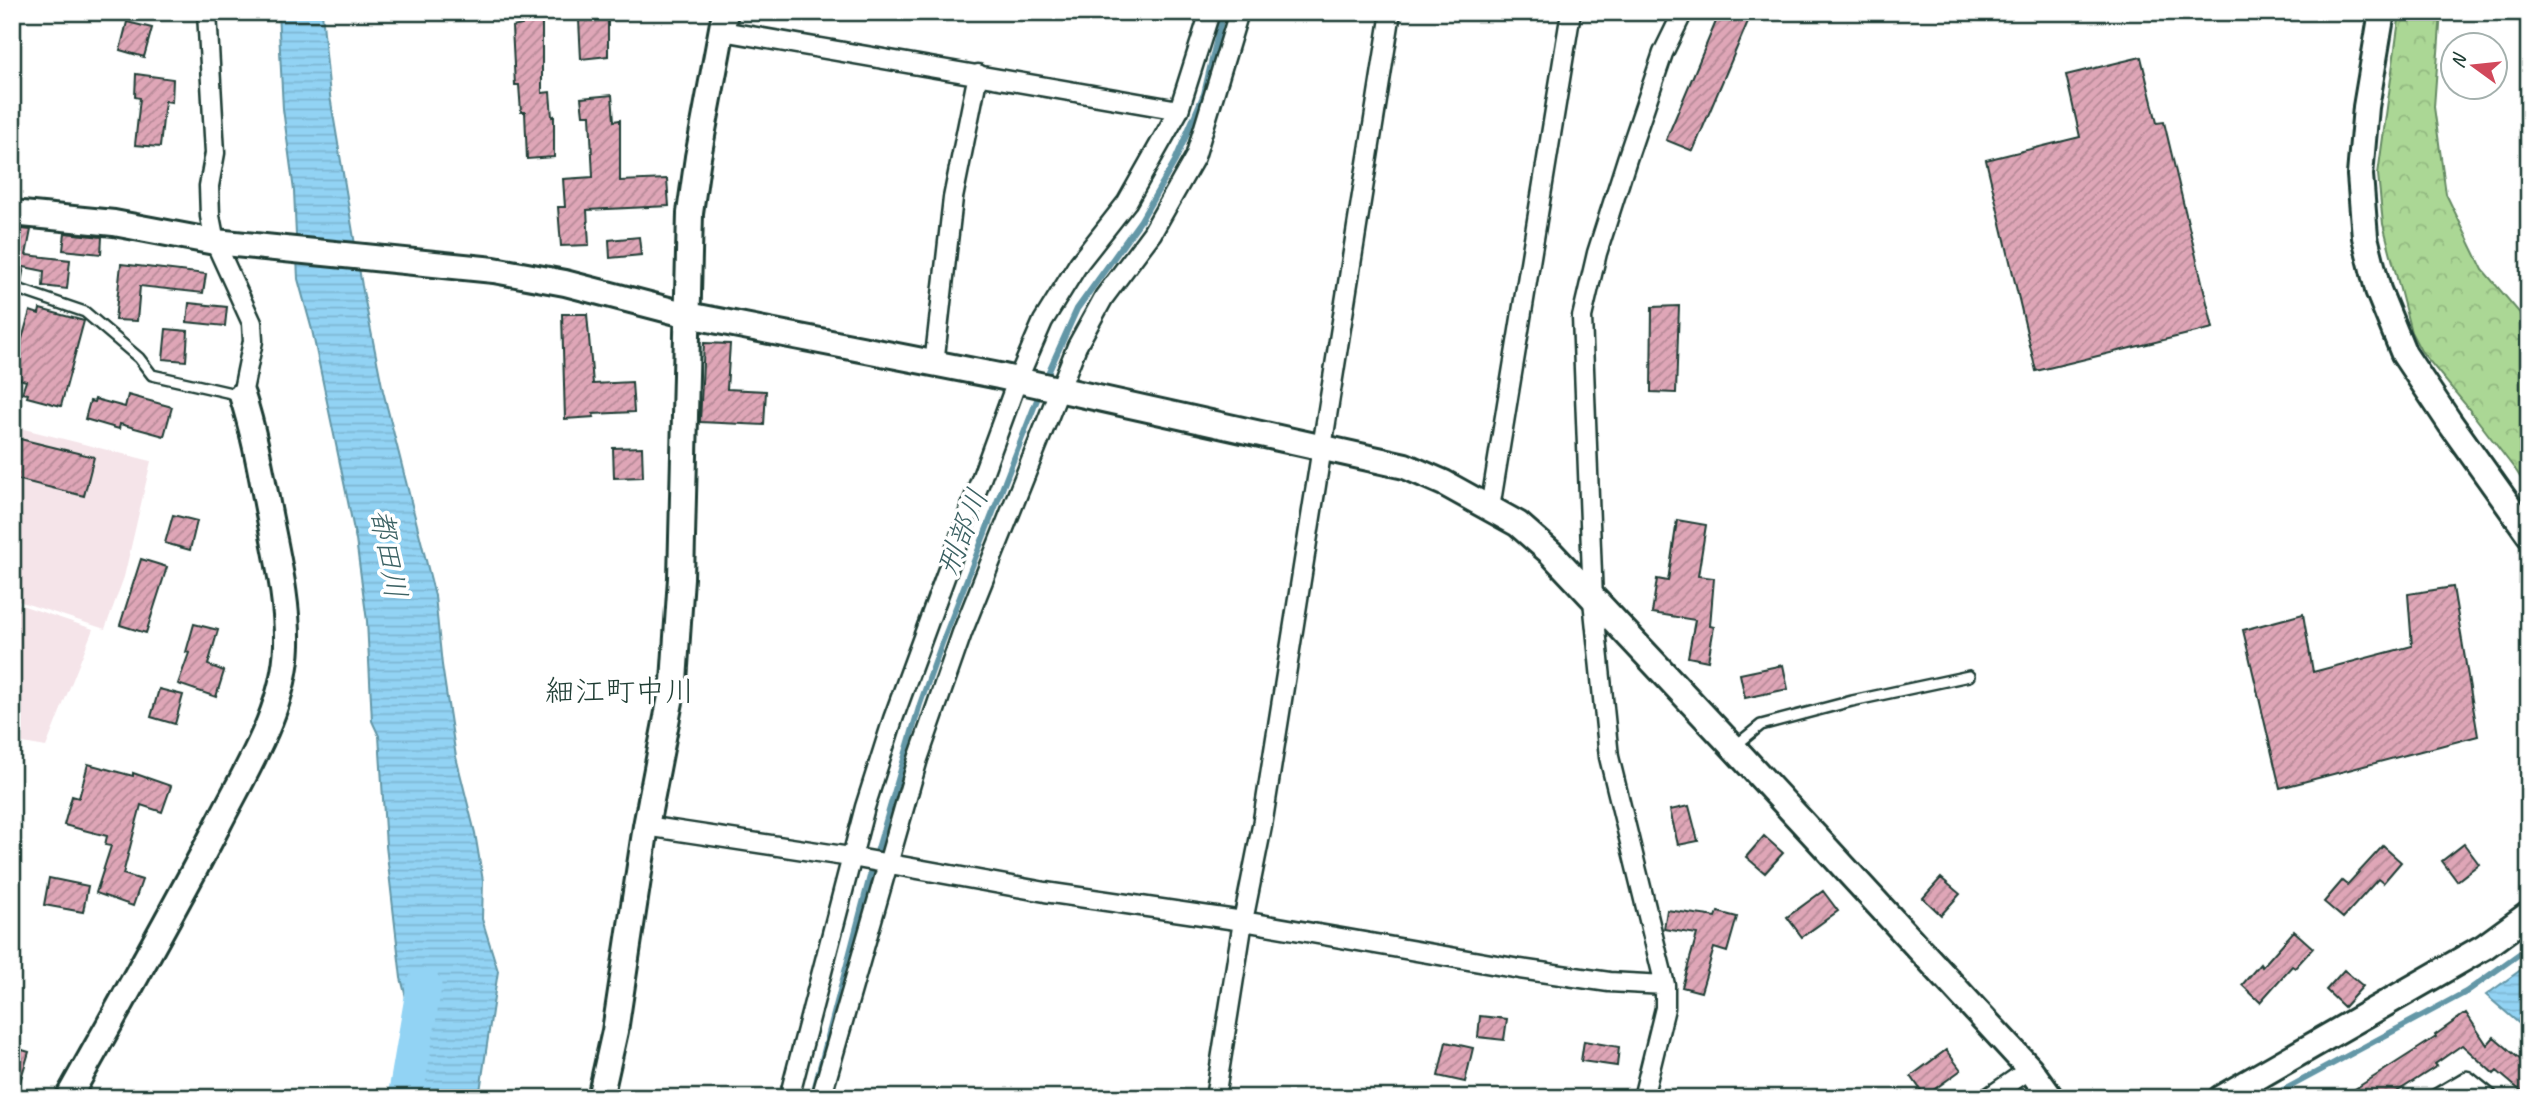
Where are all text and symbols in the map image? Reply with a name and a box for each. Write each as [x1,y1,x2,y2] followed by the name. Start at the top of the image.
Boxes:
[2440,32,2510,102] north arrow
[2445,50,2472,71] text: N
[928,483,996,581] water label: 刑部川
[362,506,416,602] water label: 都田川
[545,672,695,710] district label: 細江町中川

